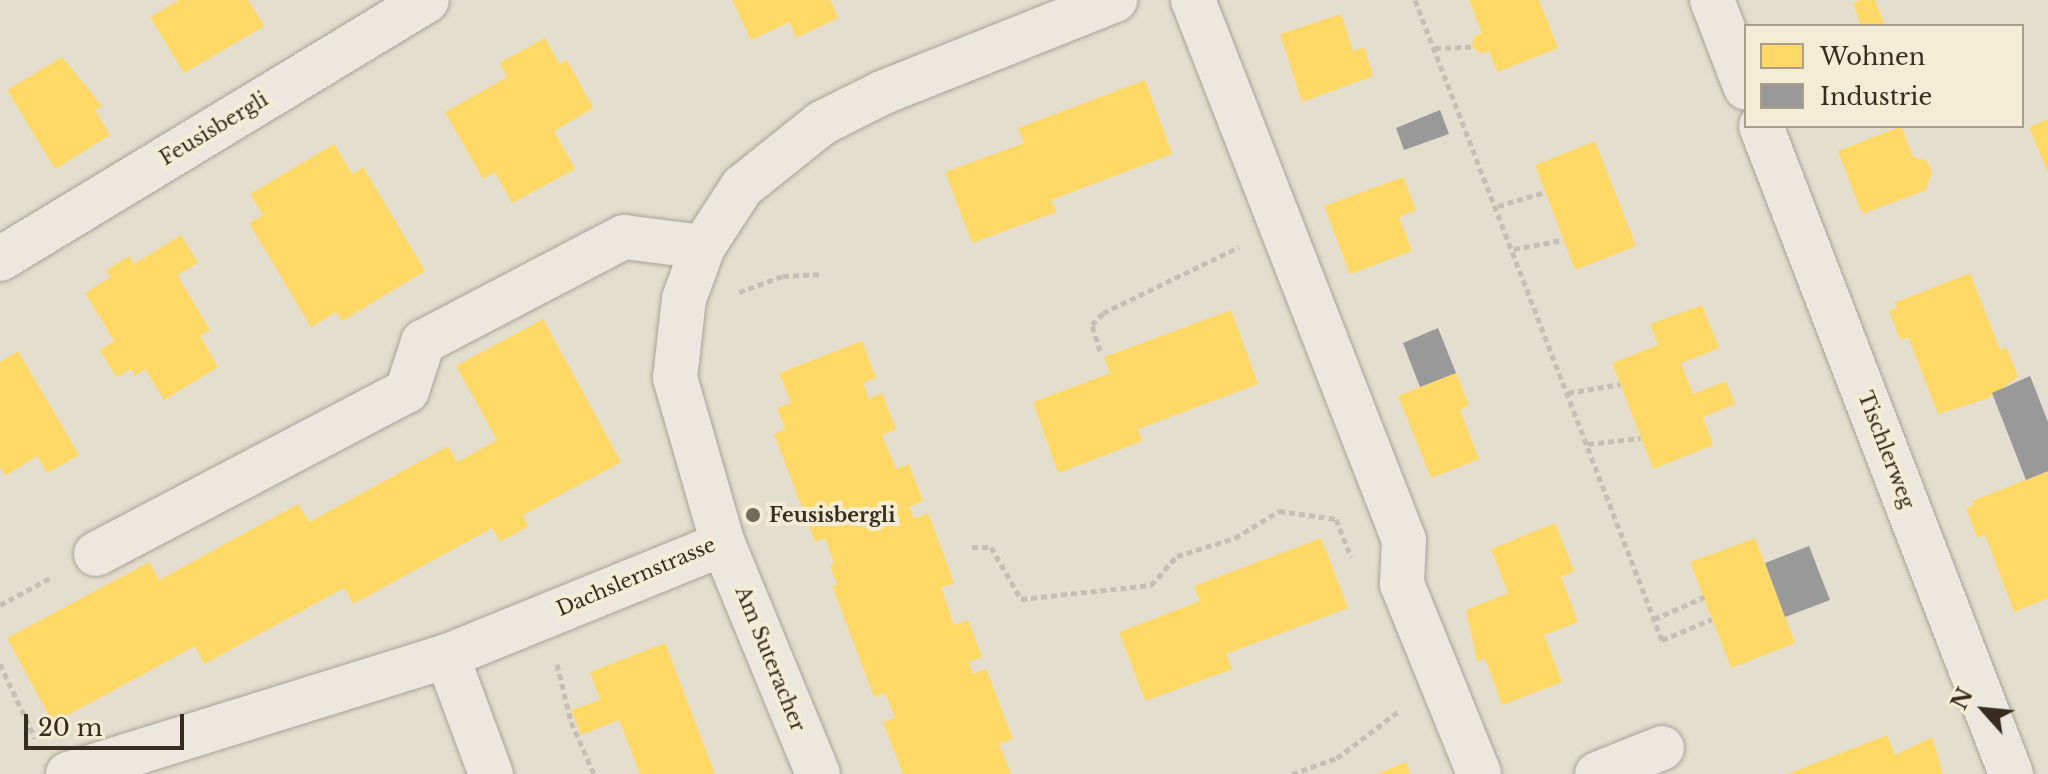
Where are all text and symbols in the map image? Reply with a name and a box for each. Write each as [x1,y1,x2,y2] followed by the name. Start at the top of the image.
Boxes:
[1744,24,2024,128] legend
[1820,42,1925,71] text: Wohnen
[1820,82,1932,111] text: Industrie
[156,87,272,171] street label: Feusisbergli
[1853,388,1919,512] street label: Tischlerweg
[769,503,895,527] place label: Feusisbergli
[744,506,762,524] marker: Feusisbergli
[553,533,719,621] street label: Dachslernstrasse
[730,583,810,735] street label: Am Suteracher
[1944,670,2024,750] north arrow
[1945,684,1979,714] text: N
[28,698,188,748] scale bar
[38,713,103,742] text: 20 m

